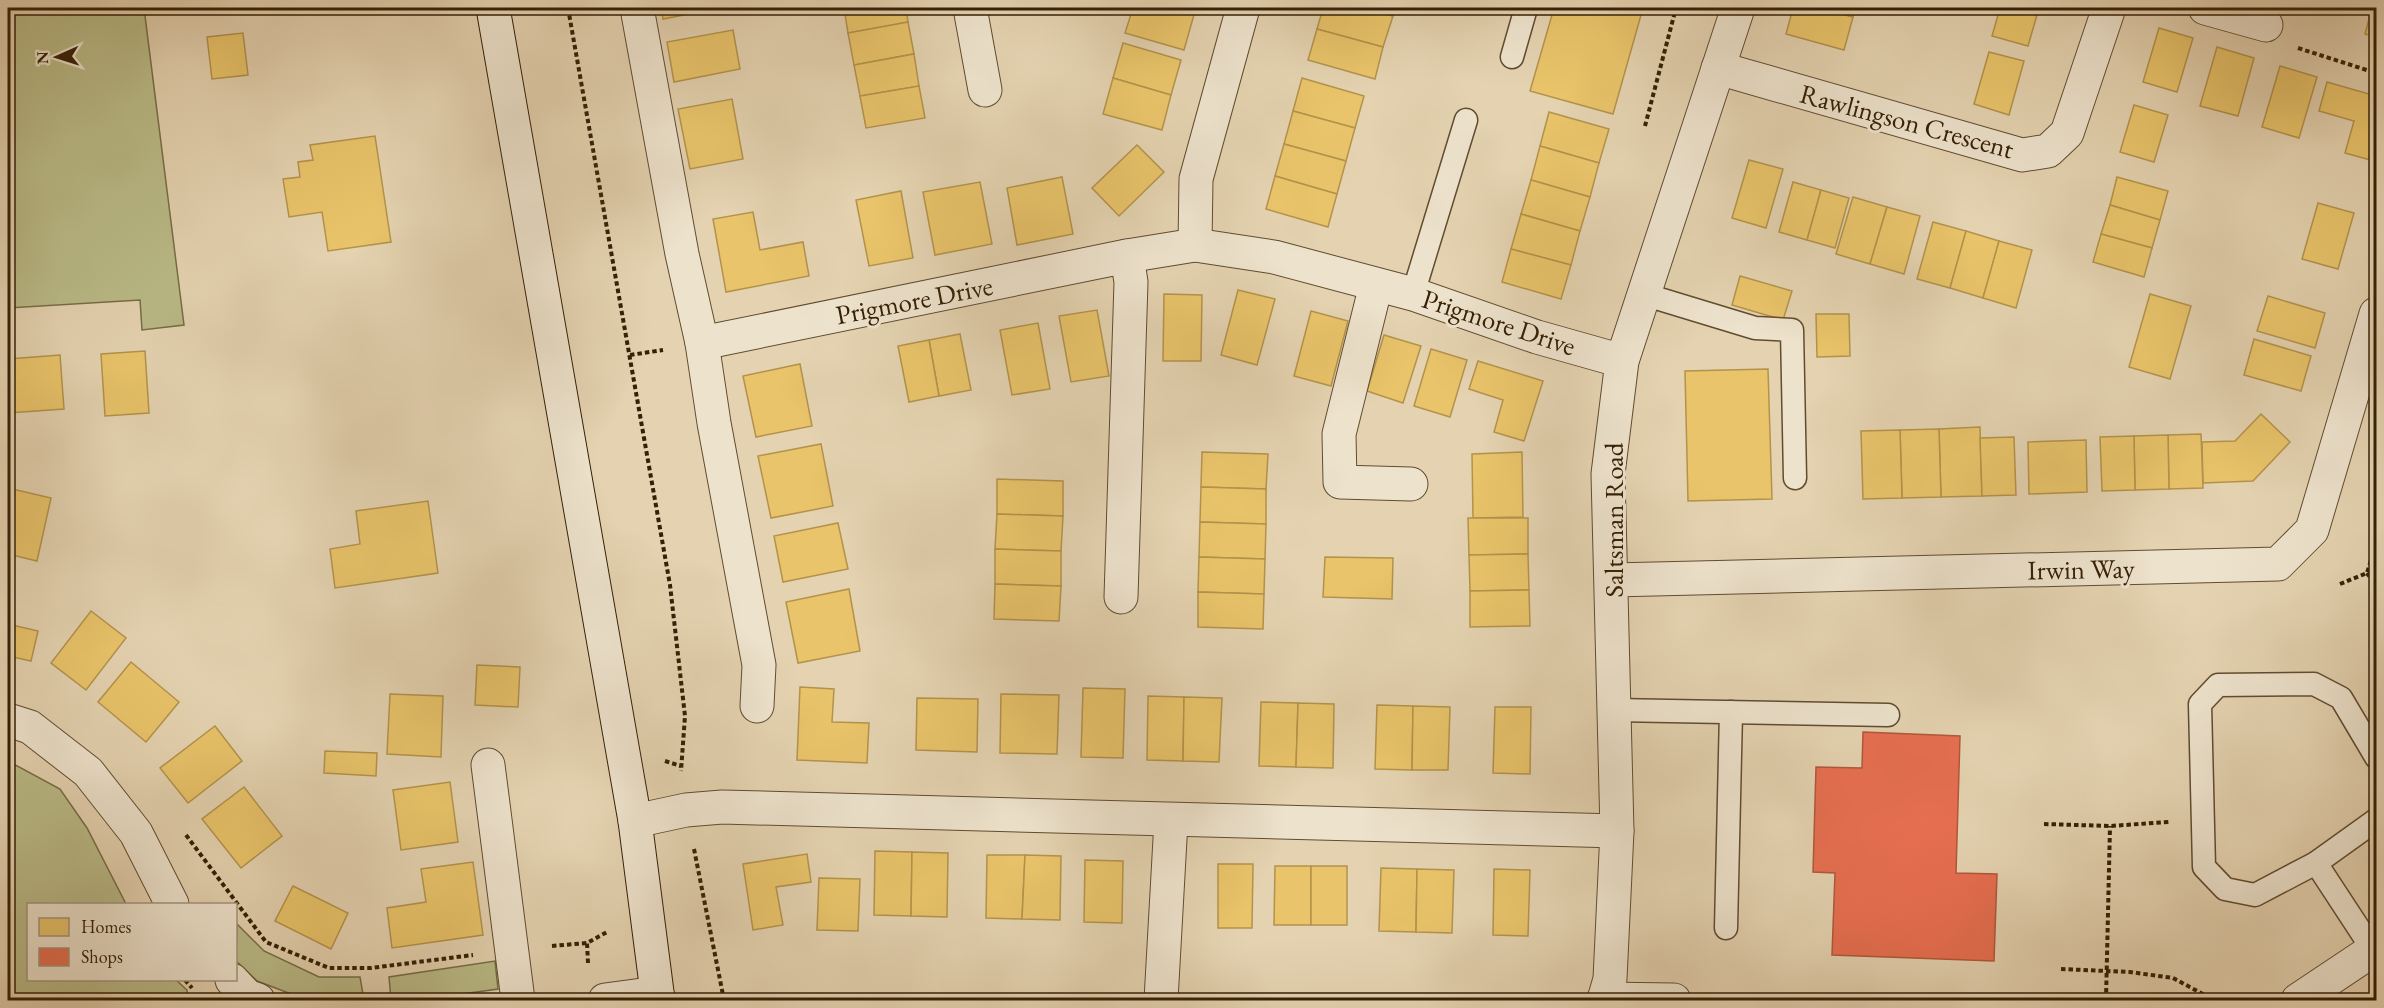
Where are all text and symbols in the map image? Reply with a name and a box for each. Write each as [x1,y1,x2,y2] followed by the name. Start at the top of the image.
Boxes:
[27,27,87,87] north arrow
[32,51,53,65] text: N
[1796,76,2018,167] street label: Rawlingson Crescent
[832,268,996,332] street label: Prigmore Drive
[1418,281,1580,363] street label: Prigmore Drive
[1596,442,1631,597] street label: Saltsman Road
[2027,551,2135,587] street label: Irwin Way
[27,903,237,981] legend
[81,915,132,938] text: Homes
[81,945,123,968] text: Shops

